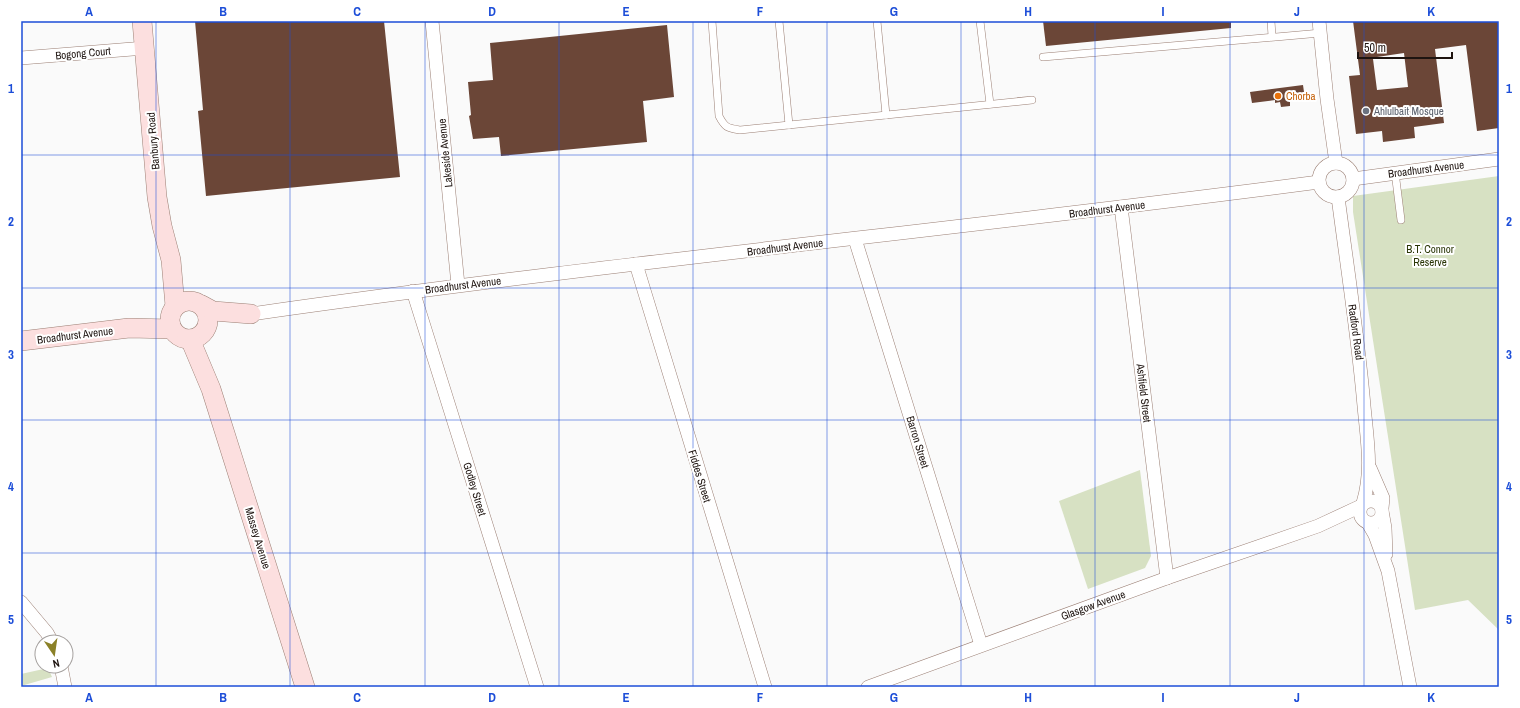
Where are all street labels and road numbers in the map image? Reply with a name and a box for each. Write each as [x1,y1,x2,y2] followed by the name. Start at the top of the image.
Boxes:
[55,44,112,62] street label: Bogong Court
[144,112,162,170] street label: Banbury Road
[434,118,456,188] street label: Lakeside Avenue
[1387,157,1465,181] street label: Broadhurst Avenue
[1068,197,1146,221] street label: Broadhurst Avenue
[746,235,824,259] street label: Broadhurst Avenue
[424,273,502,297] street label: Broadhurst Avenue
[1345,303,1367,361] street label: Radford Road
[36,323,114,347] street label: Broadhurst Avenue
[1133,362,1155,424] street label: Ashfield Street
[903,414,933,470] street label: Barron Street
[685,448,715,504] street label: Fiddes Street
[460,461,490,518] street label: Godley Street
[242,506,274,570] street label: Massey Avenue
[1059,587,1127,623] street label: Glasgow Avenue

